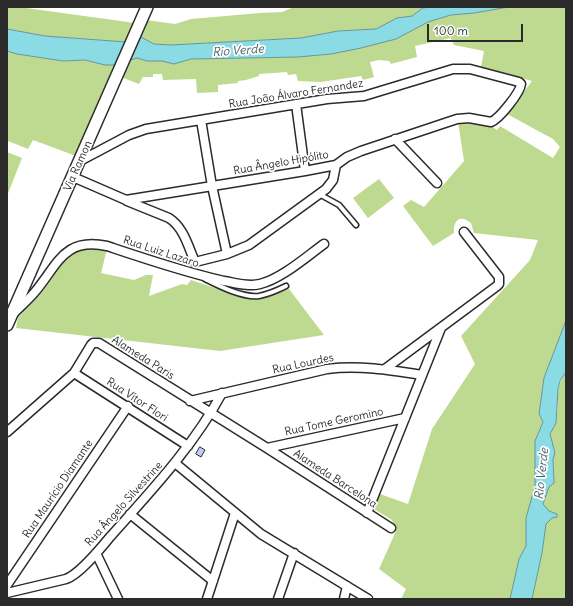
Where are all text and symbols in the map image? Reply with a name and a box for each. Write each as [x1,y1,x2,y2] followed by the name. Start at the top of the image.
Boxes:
[429,16,525,42] scale bar
[434,23,468,38] text: 100 m
[212,42,264,60] water label: Rio Verde
[228,77,364,111] street label: Rua João Álvaro Fernandez
[61,139,95,193] street label: Via Ramon
[232,148,330,178] street label: Rua Ângelo Hipólito
[121,234,201,270] street label: Rua Luiz Lazaro
[109,334,177,382] street label: Alameda Paris
[271,351,335,377] street label: Rua Lourdes
[104,375,170,425] street label: Rua Vítor Flori
[283,405,385,439] street label: Rua Tome Geromino
[20,437,96,541] street label: Rua Maurício Diamante
[291,447,379,511] street label: Alameda Barcelona
[532,448,552,500] water label: Rio Verde
[83,459,165,549] street label: Rua Ângelo Silvestrine

